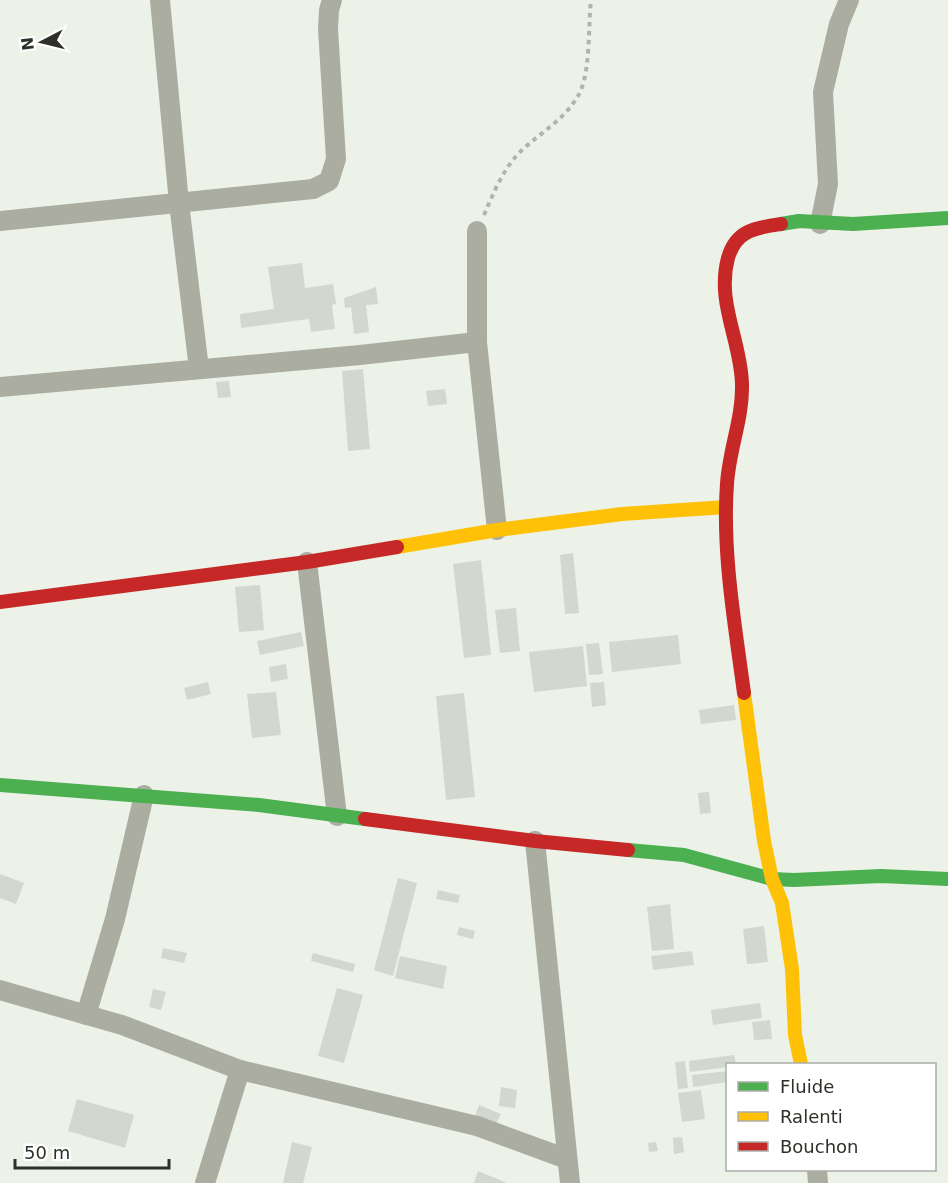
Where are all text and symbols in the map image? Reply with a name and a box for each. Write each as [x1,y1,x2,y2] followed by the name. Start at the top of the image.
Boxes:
[12,12,72,72] north arrow
[17,36,38,52] text: N
[726,1063,936,1171] legend
[780,1076,834,1097] text: Fluide
[780,1106,843,1127] text: Ralenti
[15,1132,170,1170] scale bar
[780,1136,859,1157] text: Bouchon
[24,1142,70,1163] text: 50 m

